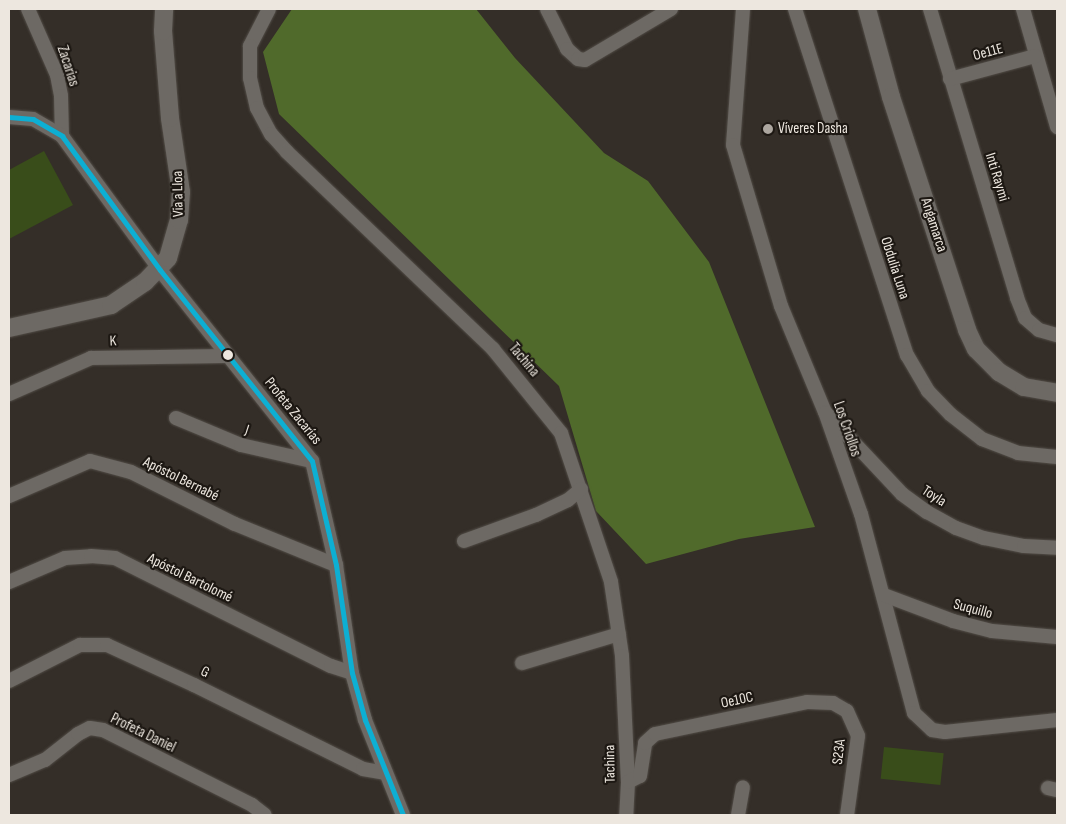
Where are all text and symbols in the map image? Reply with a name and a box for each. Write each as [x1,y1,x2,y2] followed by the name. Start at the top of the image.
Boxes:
[971,39,1005,65] street label: Oe11E
[53,43,83,89] street label: Zacarias
[778,120,848,138] place label: Víveres Dasha
[762,123,774,135] marker: Víveres Dasha
[981,150,1013,204] street label: Inti Raymi
[169,171,187,217] street label: Via a Lloa
[917,196,951,254] street label: Angamarca
[877,235,913,301] street label: Obdulia Luna
[109,332,117,350] street label: K
[505,340,543,380] street label: Tachina
[223,350,233,360] unlabelled marker
[261,374,325,448] street label: Profeta Zacarías
[829,399,865,459] street label: Los Criollos
[243,421,251,439] street label: J
[140,453,222,505] street label: Apóstol Bernabé
[918,481,950,511] street label: Toyla
[144,550,236,606] street label: Apóstol Bartolomé
[951,595,995,623] street label: Suquillo
[198,662,212,682] street label: G
[719,688,755,712] street label: Oe10C
[107,710,179,756] street label: Profeta Daniel
[829,738,849,766] street label: S23A
[601,745,619,783] street label: Tachina

